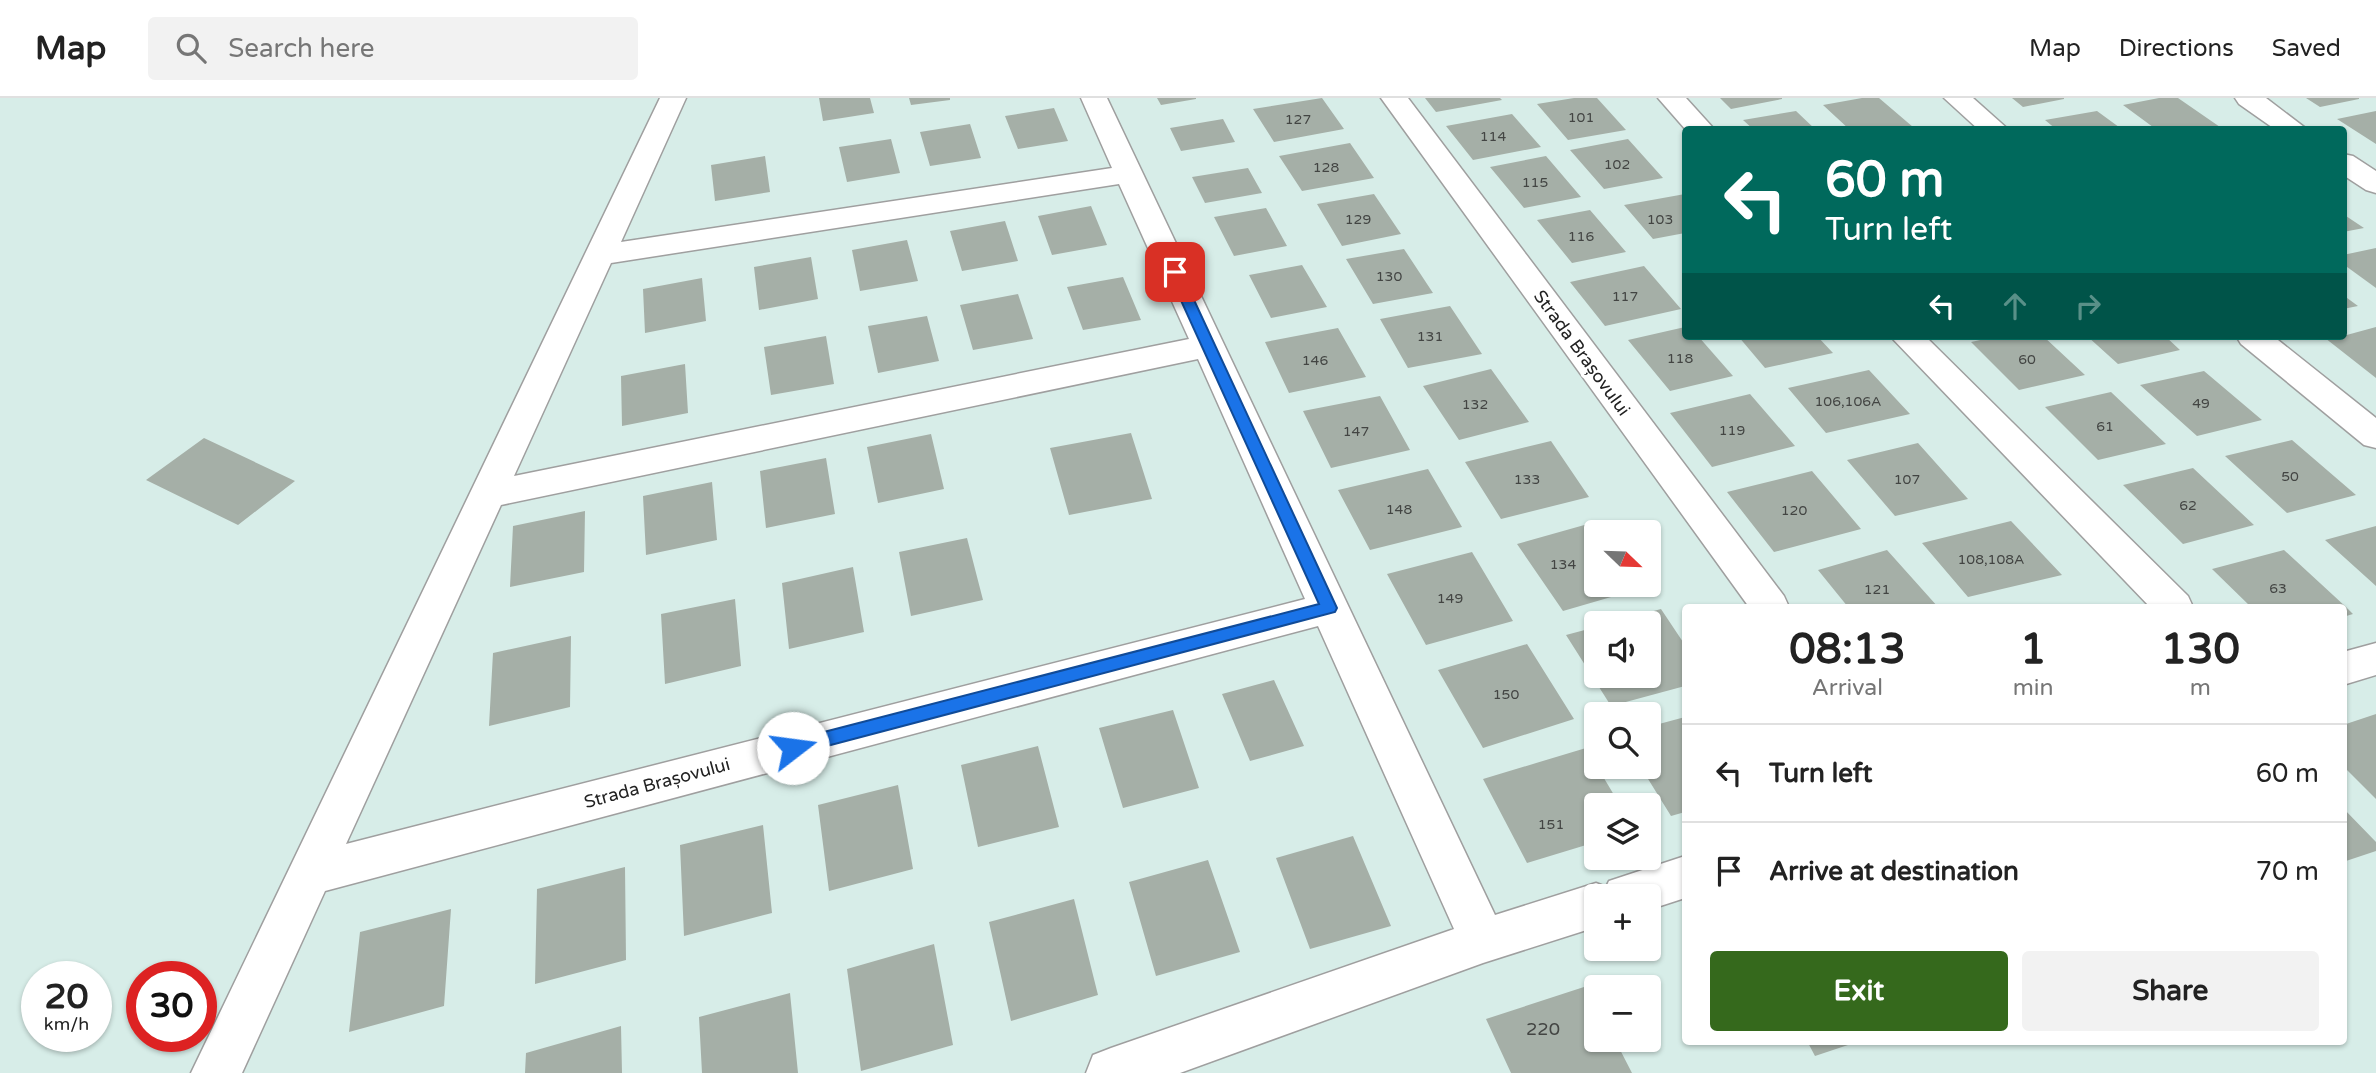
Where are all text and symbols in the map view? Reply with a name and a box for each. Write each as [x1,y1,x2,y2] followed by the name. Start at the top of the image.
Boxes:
[148,17,638,80] search box
[35,29,106,68] text: Map
[172,29,210,67] icon: search
[228,33,374,64] text: Search here
[2029,34,2081,63] text: Map
[2119,34,2234,63] text: Directions
[2272,34,2341,63] text: Saved
[1568,109,1594,126] house number: 101
[1285,111,1311,128] house number: 127
[1480,128,1506,145] house number: 114
[1825,151,1944,210] text: 60 m
[1710,154,1801,245] icon: left
[1604,156,1630,173] house number: 102
[1313,159,1339,176] house number: 128
[1522,174,1548,191] house number: 115
[1345,211,1371,228] house number: 129
[1647,211,1673,228] house number: 103
[1825,211,1952,249] text: Turn left
[1568,228,1594,245] house number: 116
[1145,242,1205,302] pin
[1156,253,1194,291] icon: arrive
[1376,268,1402,285] house number: 130
[1529,286,1635,420] street label: Strada Brașovului
[1923,287,1961,325] icon: left
[1996,287,2034,325] icon: ahead
[2069,287,2107,325] icon: right
[1612,288,1638,305] house number: 117
[1417,328,1443,345] house number: 131
[1667,350,1693,367] house number: 118
[2018,351,2036,368] house number: 60
[1302,352,1328,369] house number: 146
[1815,393,1881,410] house number: 106,106A
[2192,395,2210,412] house number: 49
[1462,396,1488,413] house number: 132
[2096,418,2114,435] house number: 61
[1719,422,1745,439] house number: 119
[1343,423,1369,440] house number: 147
[2281,468,2299,485] house number: 50
[1514,471,1540,488] house number: 133
[1894,471,1920,488] house number: 107
[2179,497,2197,514] house number: 62
[1386,501,1412,518] house number: 148
[1781,502,1807,519] house number: 120
[1584,520,1661,597] north arrow
[1584,520,1661,1052] map controls
[1958,551,2024,568] house number: 108,108A
[1550,556,1576,573] house number: 134
[2269,580,2287,597] house number: 63
[1864,581,1890,598] house number: 121
[1437,590,1463,607] house number: 149
[1584,611,1661,688] button: sound
[1789,624,1906,675] text: 08:13
[2020,624,2046,675] text: 1
[2161,624,2240,675] text: 130
[1812,674,1883,702] text: Arrival
[2013,674,2054,702] text: min
[2190,674,2211,702] text: m
[1493,686,1519,703] house number: 150
[1584,702,1661,779] button: search
[756,711,830,785] position arrow
[582,753,732,813] street label: Strada Brașovului
[1710,754,1748,792] icon: left
[1769,758,1872,789] text: Turn left
[2256,758,2319,789] text: 60 m
[1584,793,1661,870] button: layers
[1538,816,1564,833] house number: 151
[1710,852,1748,890] icon: arrive
[1769,856,2019,887] text: Arrive at destination
[2256,856,2319,887] text: 70 m
[1584,884,1661,961] button: +
[1710,951,2008,1031] button: Exit
[2022,951,2319,1031] button: Share
[126,961,217,1052] speed limit sign: 30
[1584,975,1661,1052] button: −
[45,976,88,1018] text: 20
[44,1013,89,1035] text: km/h
[1526,1018,1560,1040] house number: 220

